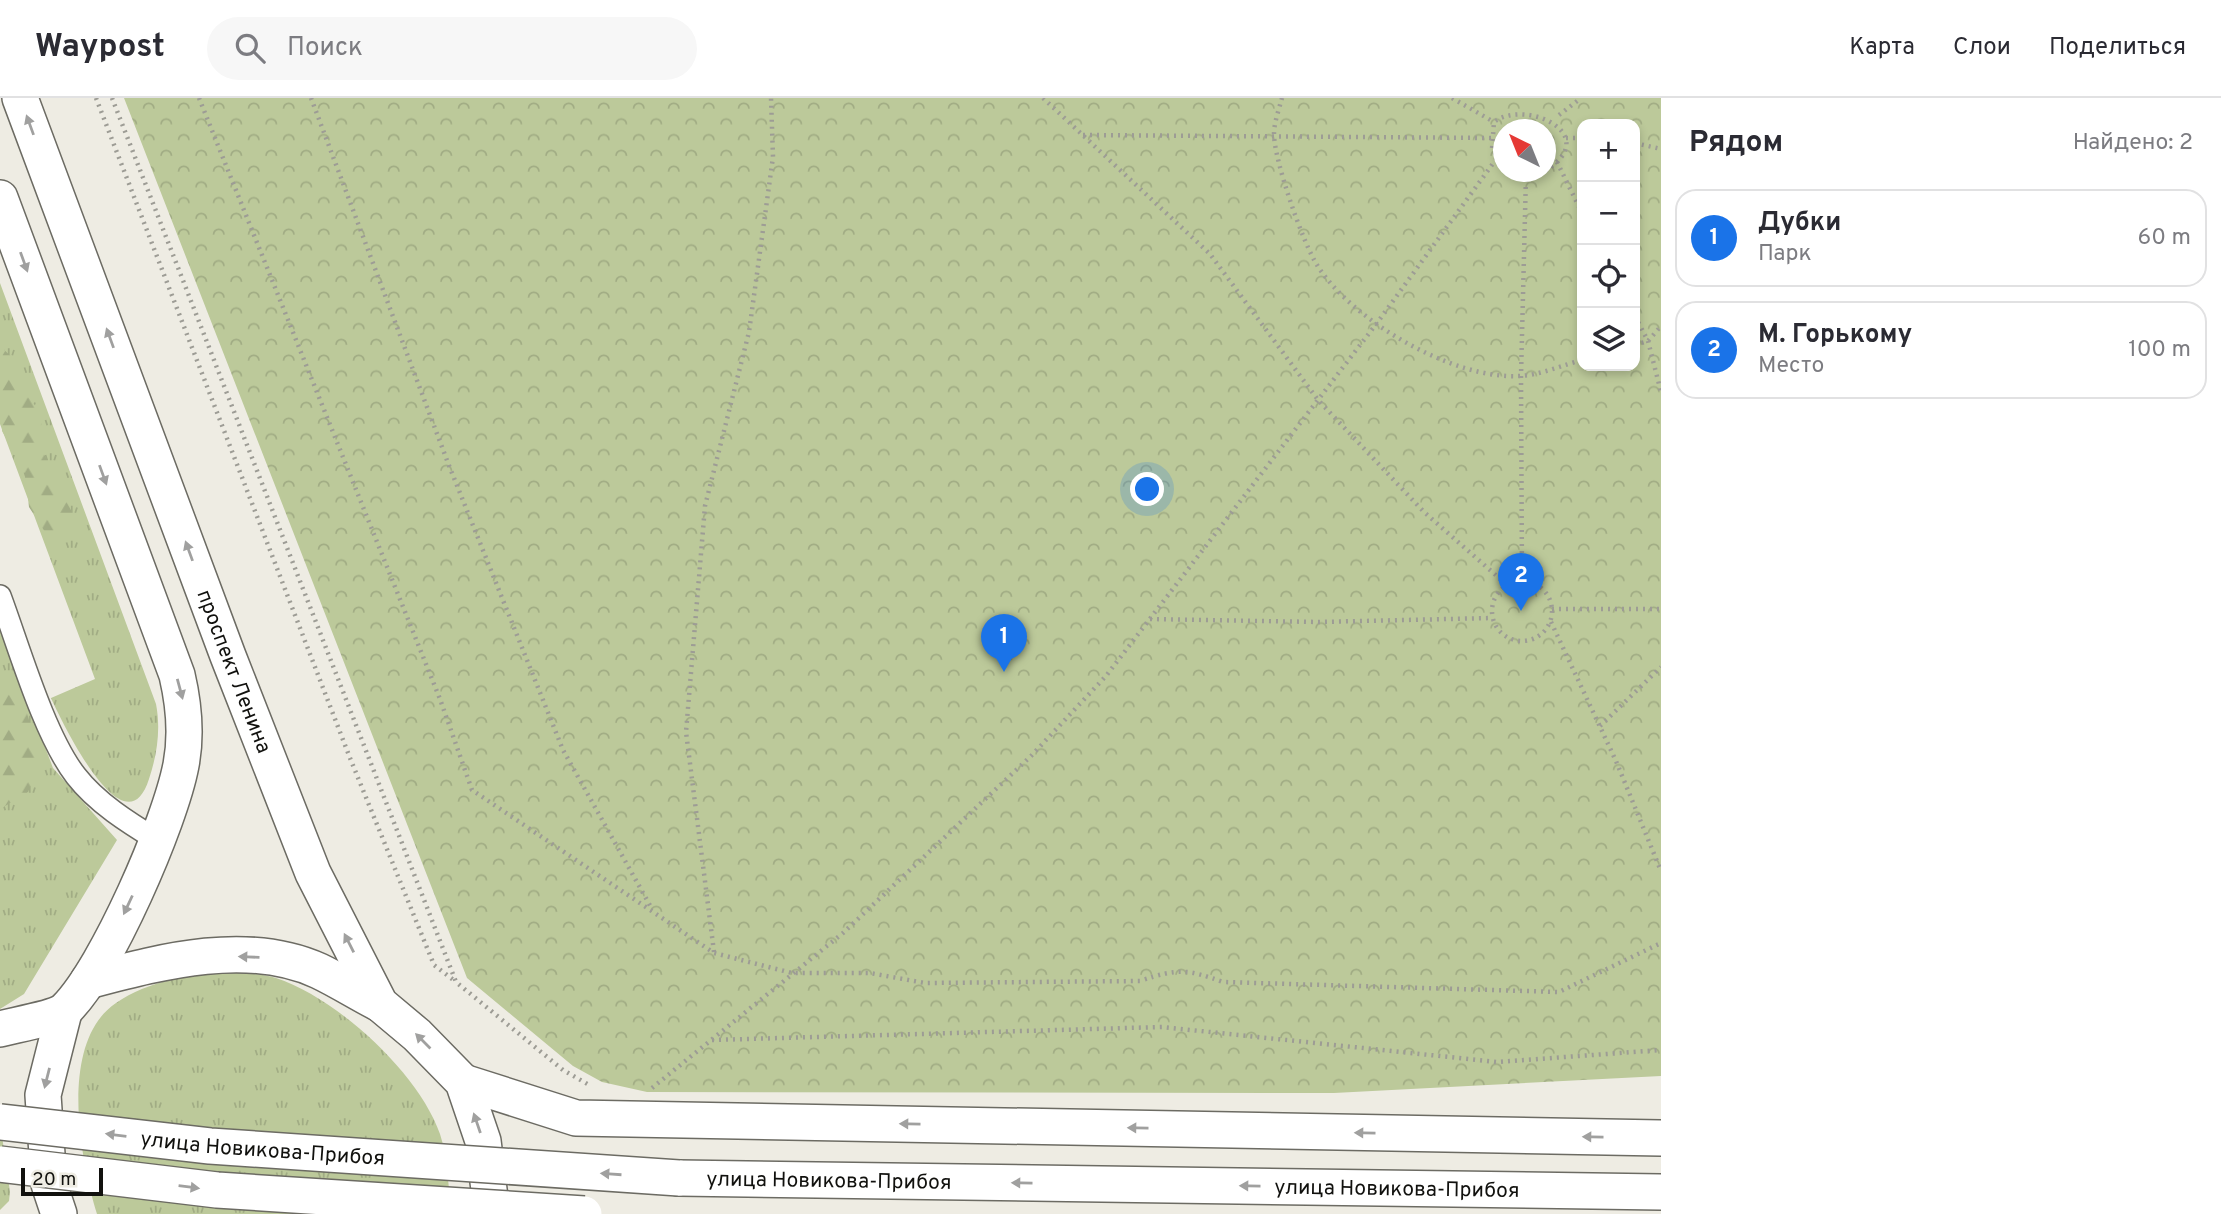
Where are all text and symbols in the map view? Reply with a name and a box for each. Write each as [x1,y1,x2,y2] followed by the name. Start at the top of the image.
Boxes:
[207,17,697,80] search box
[35,27,165,69] text: Waypost
[231,29,269,67] icon: search
[287,32,363,65] text: Поиск
[1849,33,1915,63] text: Карта
[1953,33,2011,63] text: Слои
[2049,33,2186,63] text: Поделиться
[25,115,36,136] one-way arrow
[1493,119,1556,182] north arrow
[1577,119,1640,371] map controls
[1577,119,1640,182] button: +
[1689,125,1783,162] text: Рядом
[2073,129,2193,158] text: Найдено: 2
[1577,182,1640,245] button: −
[1758,207,1841,240] text: Дубки
[1709,224,1719,253] text: 1
[2138,224,2191,253] text: 60 m
[1758,240,1812,269] text: Парк
[1577,245,1640,308] button: locate
[18,251,29,272] one-way arrow
[1577,308,1640,371] button: layers
[1758,319,1912,352] text: М. Горькому
[104,328,115,349] one-way arrow
[1707,336,1721,365] text: 2
[2128,336,2191,365] text: 100 m
[1758,352,1824,381] text: Место
[97,464,108,485] one-way arrow
[1130,472,1164,506] your location
[183,541,194,562] one-way arrow
[1498,553,1544,611] pin: 2
[189,586,277,757] street label: проспект Ленина
[981,614,1027,672] pin: 1
[175,678,186,700] one-way arrow
[122,895,133,915] one-way arrow
[343,933,355,953] one-way arrow
[238,951,260,962] one-way arrow
[416,1033,432,1050] one-way arrow
[42,1067,53,1089] one-way arrow
[471,1113,482,1134] one-way arrow
[899,1118,921,1130] one-way arrow
[1127,1122,1149,1134] one-way arrow
[139,1126,386,1173] street label: улица Новикова-Прибоя
[1354,1127,1376,1138] one-way arrow
[104,1129,126,1140] one-way arrow
[1582,1131,1604,1143] one-way arrow
[21,1165,103,1197] scale bar
[706,1166,952,1197] street label: улица Новикова-Прибоя
[32,1168,76,1192] text: 20 m
[600,1168,622,1179] one-way arrow
[1274,1174,1520,1205] street label: улица Новикова-Прибоя
[1011,1177,1033,1189] one-way arrow
[1239,1180,1261,1192] one-way arrow
[179,1181,201,1192] one-way arrow

